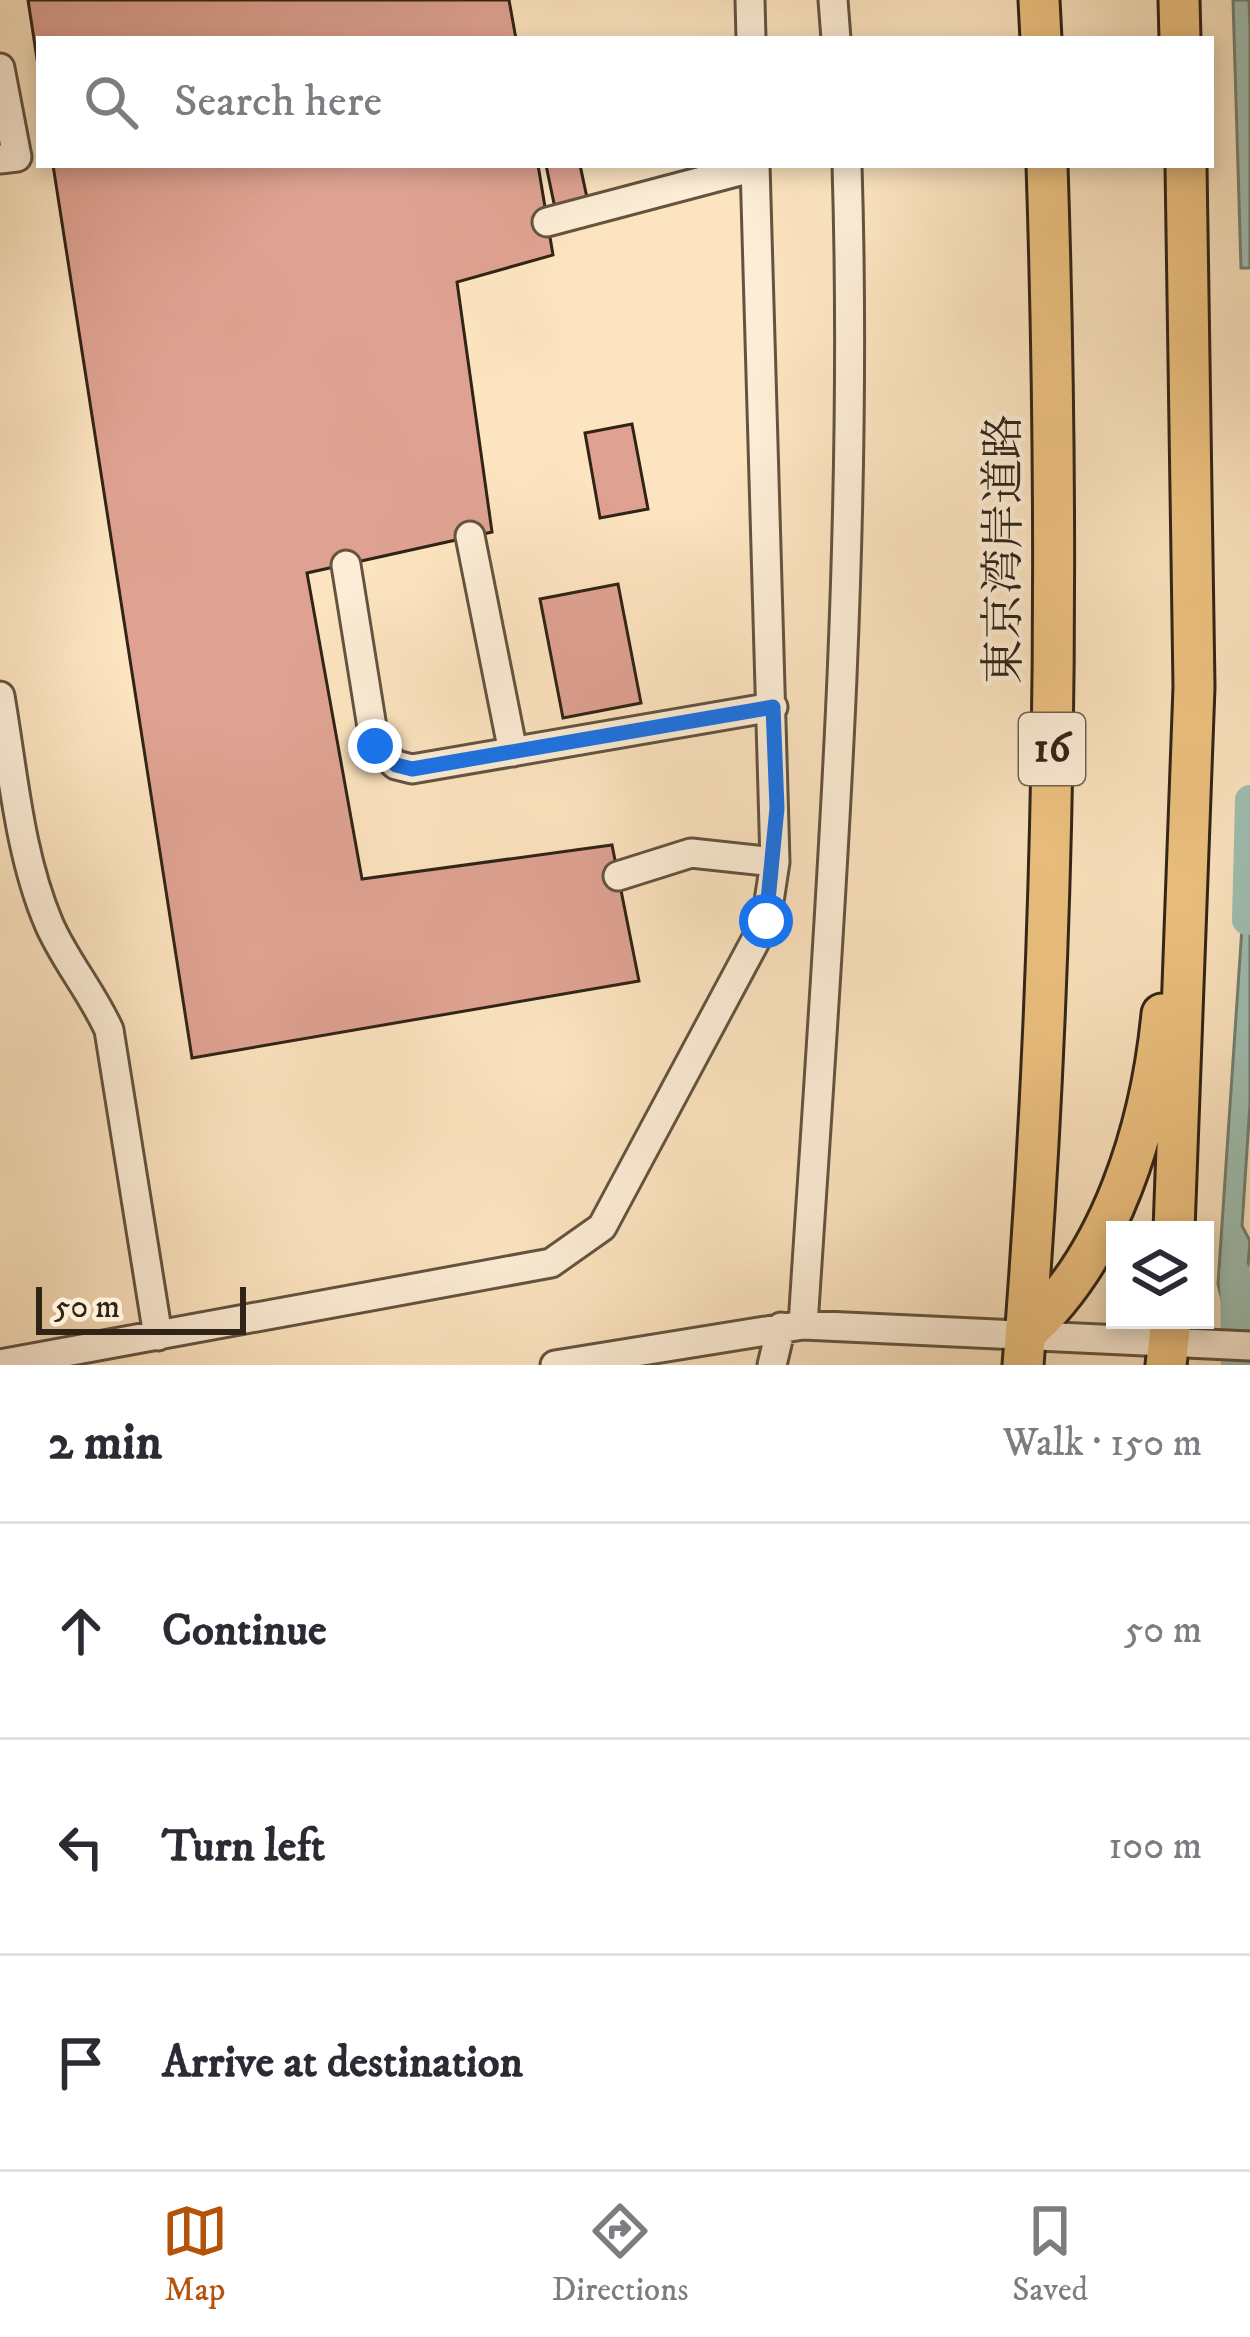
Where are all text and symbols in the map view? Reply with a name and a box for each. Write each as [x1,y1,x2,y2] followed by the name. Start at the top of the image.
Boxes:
[36,36,1214,168] search box
[78,69,144,135] icon: search
[174,74,382,130] text: Search here
[977,414,1033,684] street label: 東京湾岸道路
[1019,713,1085,785] road number: 16
[348,719,402,773] route end
[739,894,793,948] route start
[1106,1221,1214,1329] map controls
[1106,1221,1214,1329] button: layers
[36,1281,246,1334] scale bar
[54,1287,120,1328] text: 50 m
[48,1411,162,1475] text: 2 min
[1003,1419,1202,1468] text: Walk · 150 m
[48,1598,114,1664] icon: ahead
[162,1603,327,1659] text: Continue
[1124,1606,1202,1655] text: 50 m
[48,1814,114,1880] icon: left
[162,1819,325,1875] text: Turn left
[1108,1822,1202,1871] text: 100 m
[48,2030,114,2096] icon: arrive
[162,2035,523,2091] text: Arrive at destination
[162,2198,228,2311] tab: Map
[552,2198,688,2311] tab: Directions
[1012,2198,1088,2311] tab: Saved

